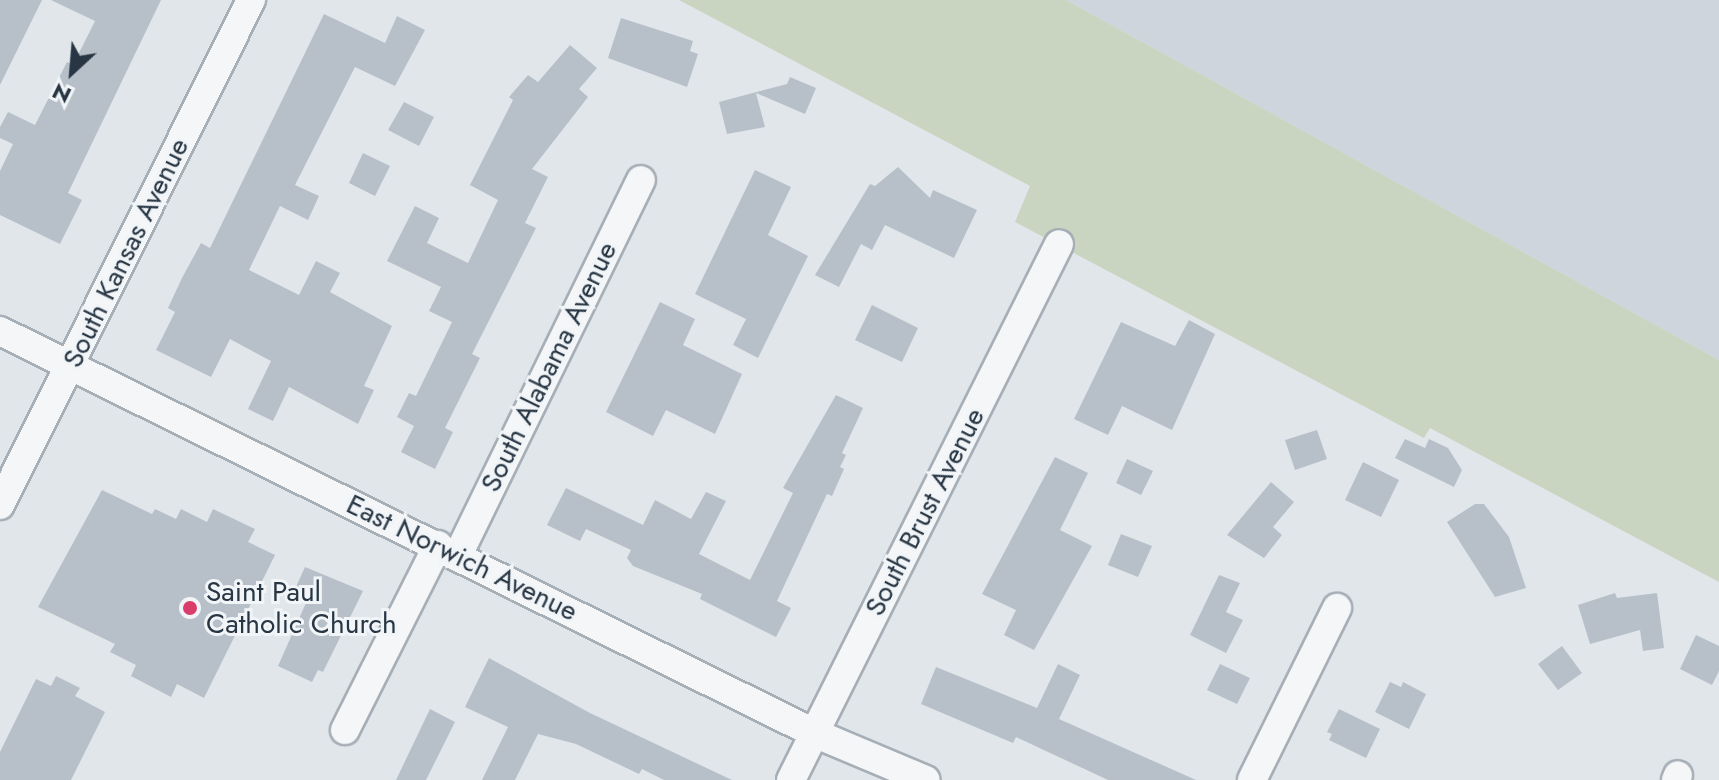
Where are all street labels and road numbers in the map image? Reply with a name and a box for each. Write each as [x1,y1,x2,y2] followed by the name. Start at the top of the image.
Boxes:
[56,133,196,373] street label: South Kansas Avenue
[474,237,624,497] street label: South Alabama Avenue
[858,402,992,622] street label: South Brust Avenue
[341,488,583,628] street label: East Norwich Avenue

